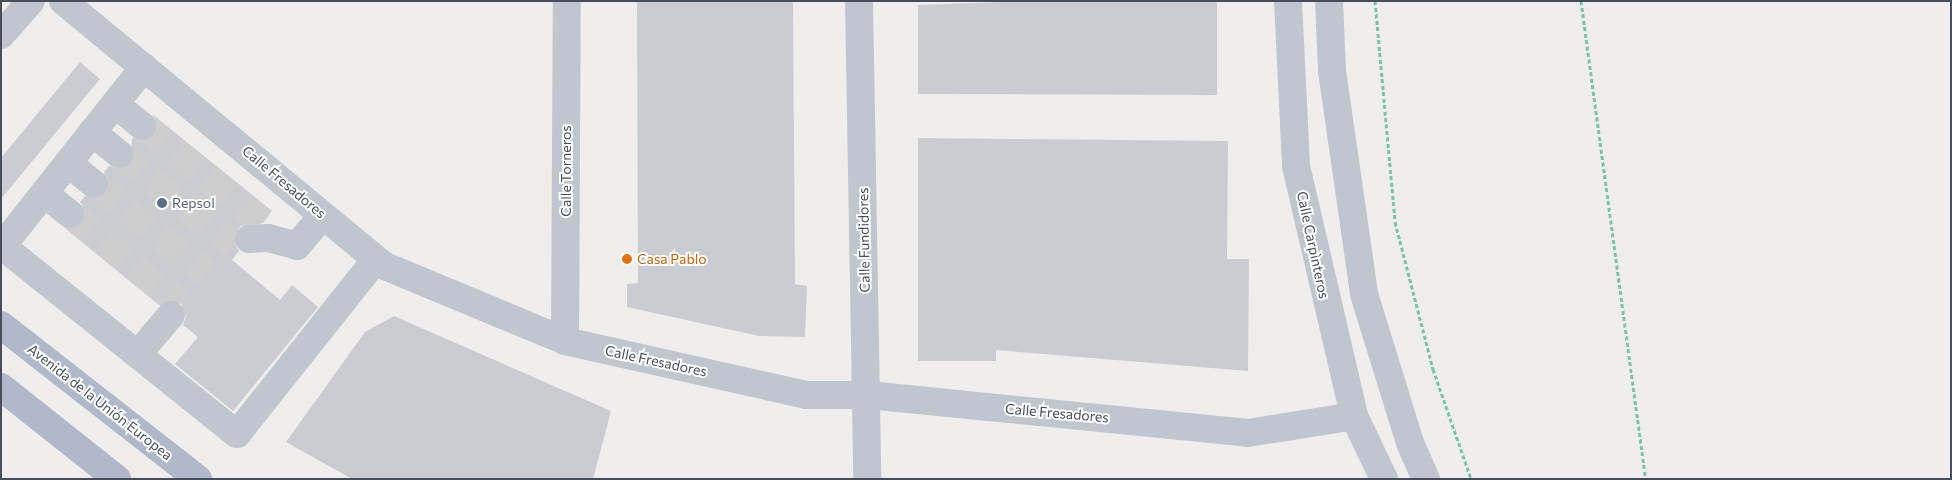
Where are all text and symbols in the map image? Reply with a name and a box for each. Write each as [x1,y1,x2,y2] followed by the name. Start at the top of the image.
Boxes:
[558,125,574,217] street label: Calle Torneros
[239,142,329,222] street label: Calle Fresadores
[855,187,873,293] street label: Calle Fundidores
[1293,190,1333,300] street label: Calle Carpìnteros
[172,195,215,211] place label: Repsol
[156,197,168,209] marker: Repsol
[637,251,707,267] place label: Casa Pablo
[621,253,633,265] marker: Casa Pablo
[24,340,176,464] street label: Avenida de la Unión Europea
[603,342,709,380] street label: Calle Fresadores
[1005,400,1109,426] street label: Calle Fresadores

